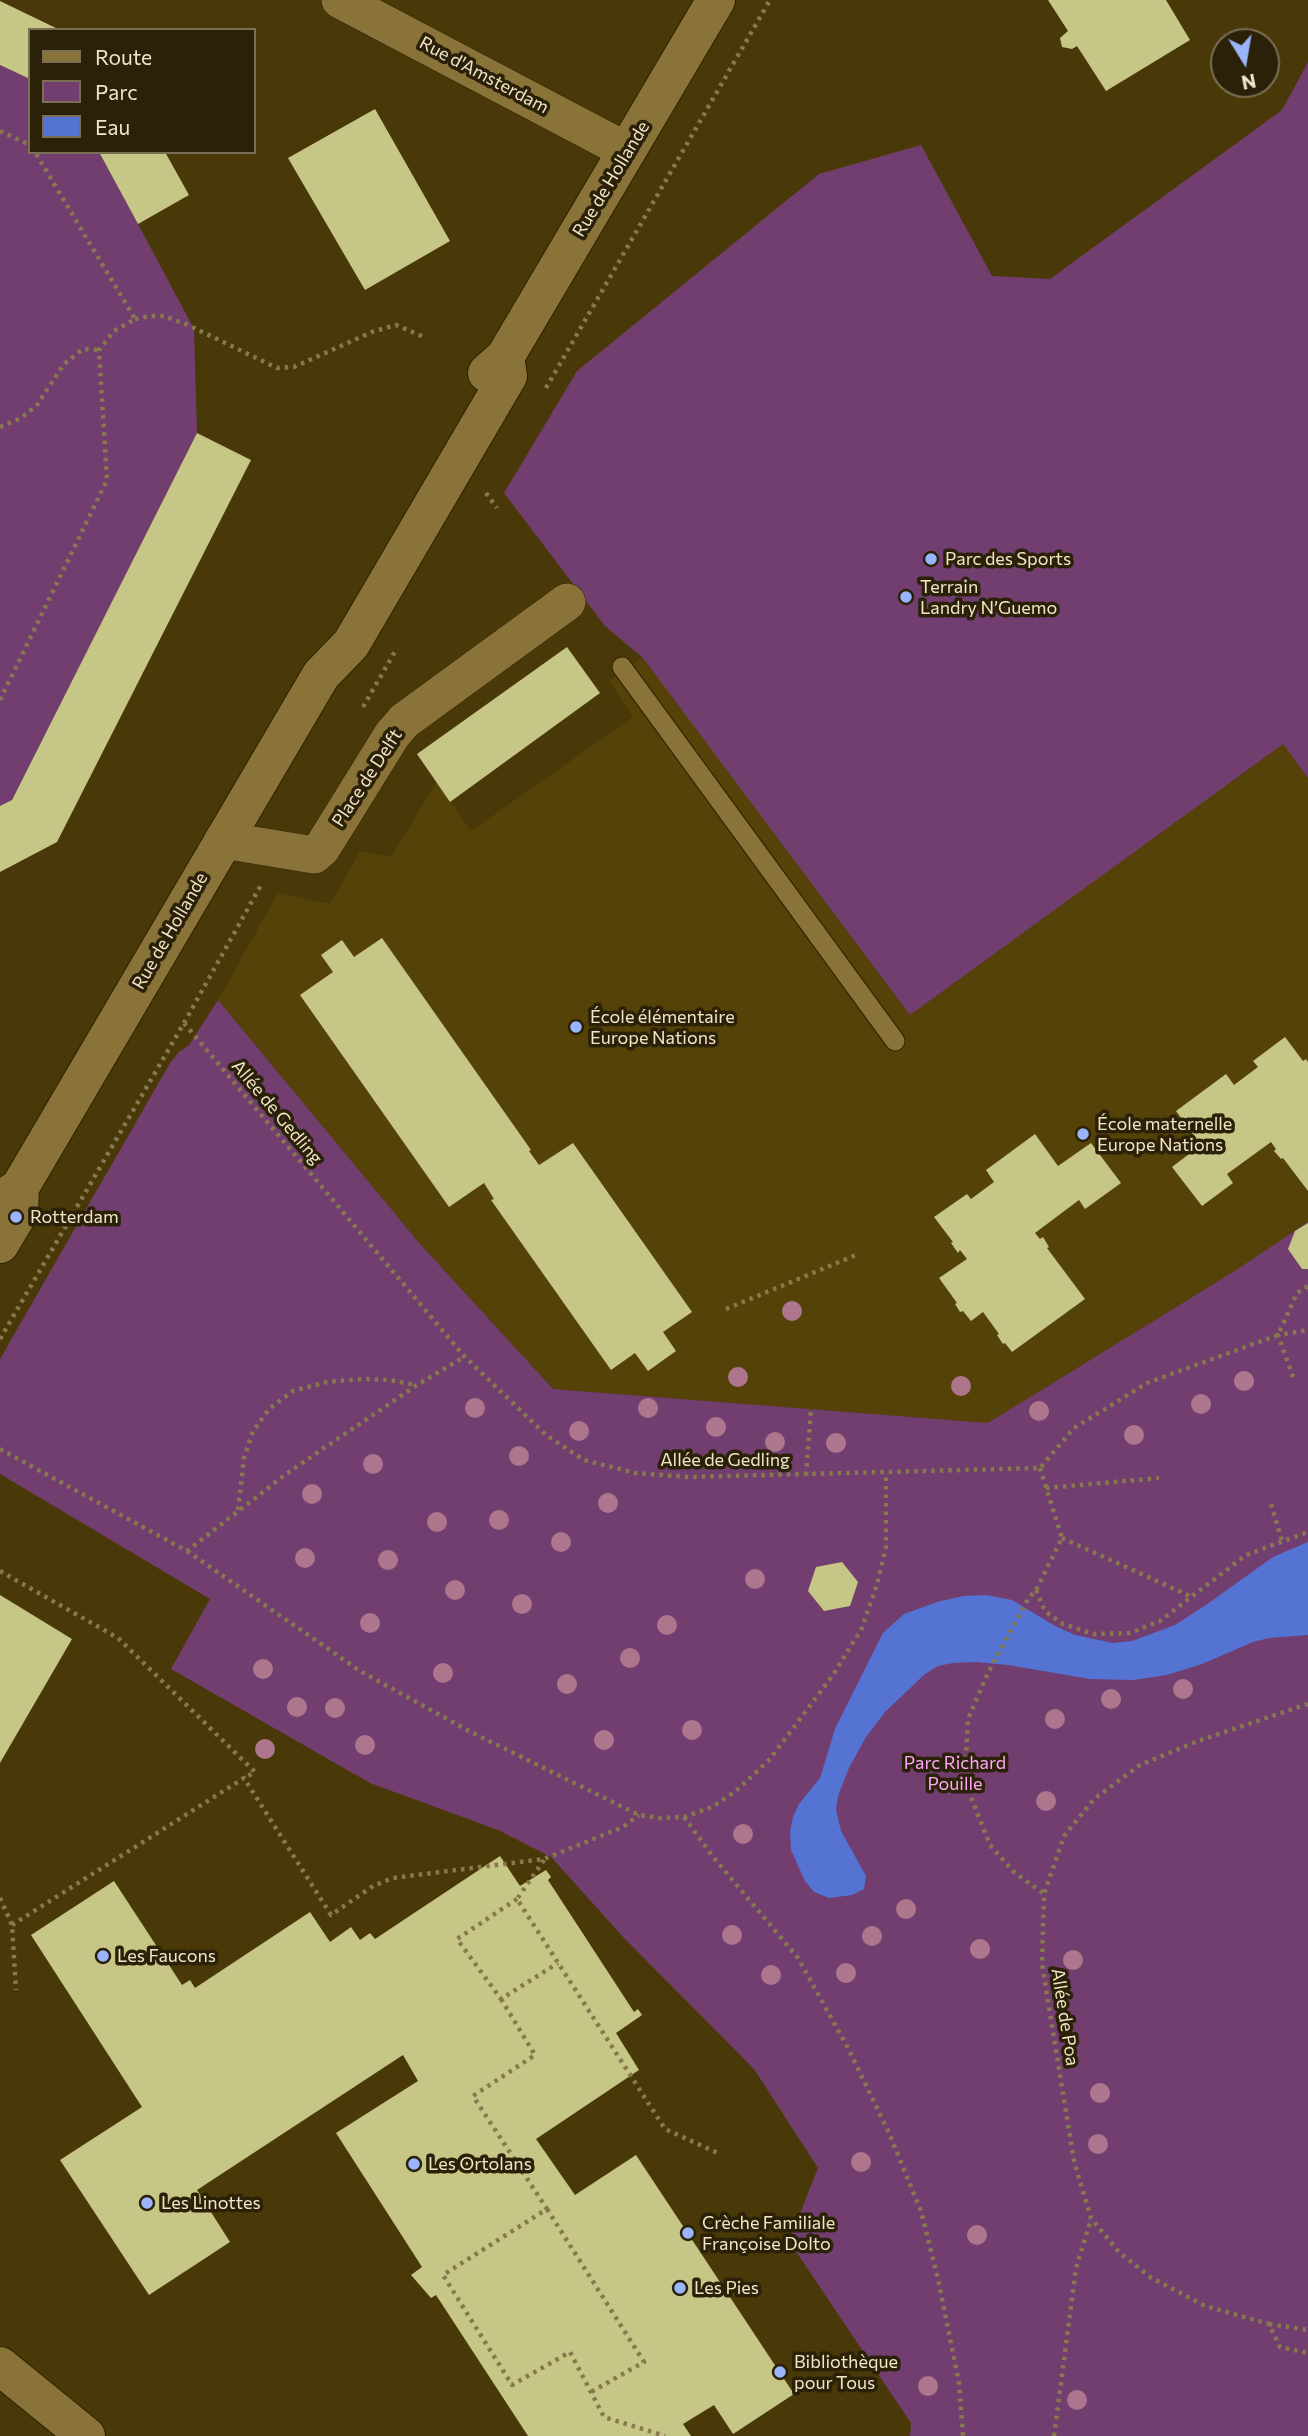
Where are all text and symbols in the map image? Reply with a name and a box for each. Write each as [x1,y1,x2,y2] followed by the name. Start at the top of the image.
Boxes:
[28,28,256,154] legend
[1210,28,1280,98] north arrow
[416,32,552,118] street label: Rue d'Amsterdam
[95,44,152,69] text: Route
[1240,69,1258,95] text: N
[95,79,138,104] text: Parc
[95,114,130,139] text: Eau
[568,117,654,241] street label: Rue de Hollande
[945,548,1071,570] place label: Parc des Sports
[923,551,939,567] marker: Parc des Sports
[920,576,1057,618] place label: Terrain Landry N’Guemo
[898,589,914,605] marker: Terrain Landry N’Guemo
[327,725,407,831] street label: Place de Delft
[128,869,212,993] street label: Rue de Hollande
[590,1006,735,1048] place label: École élémentaire Europe Nations
[568,1019,584,1035] marker: École élémentaire Europe Nations
[227,1055,327,1169] street label: Allée de Gedling
[1097,1113,1232,1156] place label: École maternelle Europe Nations
[1075,1126,1091,1142] marker: École maternelle Europe Nations
[30,1206,119,1228] place label: Rotterdam
[8,1209,24,1225] marker: Rotterdam
[660,1449,790,1471] street label: Allée de Gedling
[904,1752,1006,1795] park label: Parc Richard Pouille
[117,1945,216,1967] place label: Les Faucons
[95,1948,111,1964] marker: Les Faucons
[1047,1967,1083,2067] street label: Allée de Poa
[428,2153,532,2175] place label: Les Ortolans
[406,2156,422,2172] marker: Les Ortolans
[161,2192,261,2214] place label: Les Linottes
[139,2195,155,2211] marker: Les Linottes
[702,2212,835,2254] place label: Crèche Familiale Françoise Dolto
[680,2225,696,2241] marker: Crèche Familiale Françoise Dolto
[694,2277,759,2299] place label: Les Pies
[672,2280,688,2296] marker: Les Pies
[794,2351,898,2394] place label: Bibliothèque pour Tous
[772,2364,788,2380] marker: Bibliothèque pour Tous

